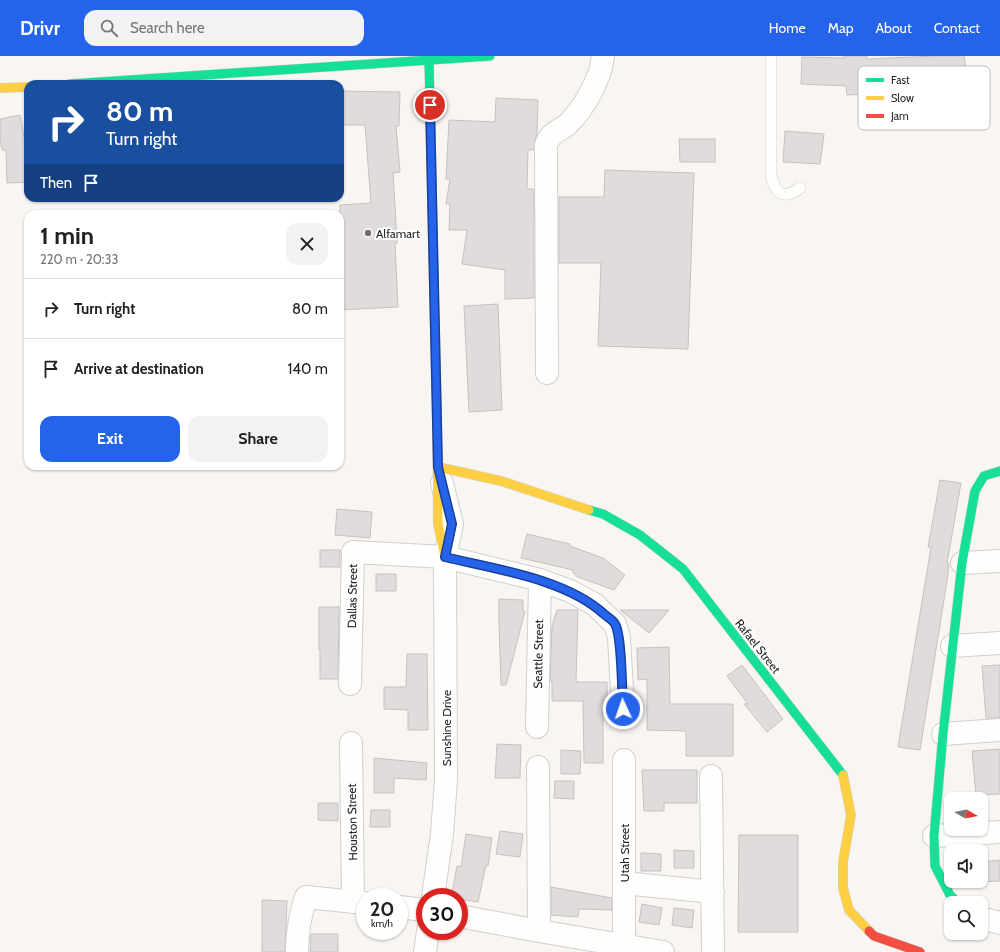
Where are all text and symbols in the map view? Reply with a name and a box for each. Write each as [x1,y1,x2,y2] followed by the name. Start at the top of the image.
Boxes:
[84,10,364,46] search box
[20,17,60,40] text: Drivr
[98,17,120,39] icon: search
[130,19,205,37] text: Search here
[769,19,806,37] text: Home
[828,19,853,37] text: Map
[875,19,912,37] text: About
[934,19,980,37] text: Contact
[858,66,990,130] legend
[891,73,910,87] text: Fast
[413,88,447,122] pin
[891,91,914,105] text: Slow
[106,94,173,128] text: 80 m
[419,94,441,116] icon: arrive
[40,96,92,148] icon: right
[890,109,909,123] text: Jam
[106,128,177,150] text: Turn right
[80,172,102,194] icon: arrive
[40,174,72,192] text: Then
[40,221,94,250] text: 1 min
[286,223,328,265] button: close
[376,226,420,241] place label: Alfamart
[363,228,373,238] marker: Alfamart
[40,251,119,267] text: 220 m · 20:33
[40,298,62,320] icon: right
[74,300,135,318] text: Turn right
[292,300,328,318] text: 80 m
[40,358,62,380] icon: arrive
[74,360,204,378] text: Arrive at destination
[287,360,328,378] text: 140 m
[40,416,180,462] button: Exit
[188,416,328,462] button: Share
[344,564,360,628] street label: Dallas Street
[732,616,784,676] street label: Rafael Street
[530,619,546,689] street label: Seattle Street
[602,688,644,730] position arrow
[439,690,454,766] street label: Sunshine Drive
[344,783,360,861] street label: Houston Street
[944,792,988,836] north arrow
[944,792,988,940] map controls
[617,824,632,882] street label: Utah Street
[944,844,988,888] button: sound
[416,888,468,940] speed limit sign: 30
[944,896,988,940] button: search
[370,897,394,921] text: 20
[371,917,393,930] text: km/h

